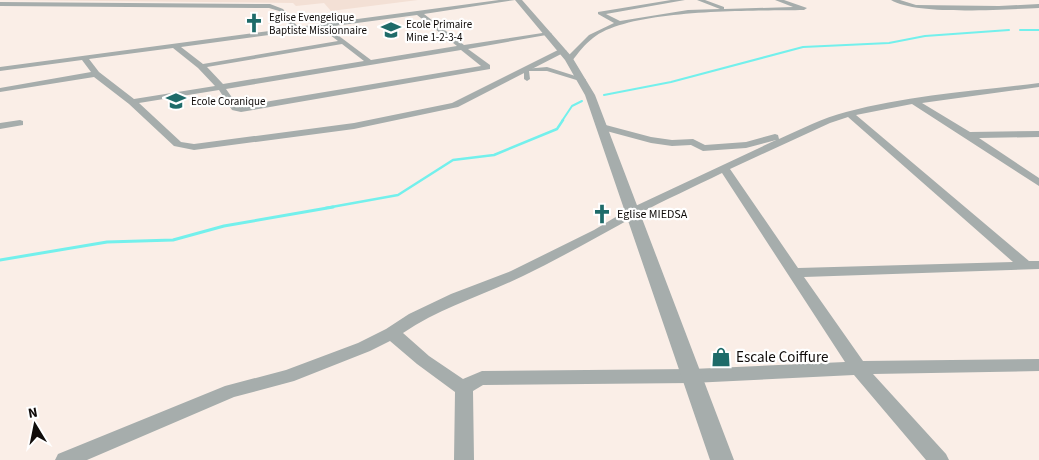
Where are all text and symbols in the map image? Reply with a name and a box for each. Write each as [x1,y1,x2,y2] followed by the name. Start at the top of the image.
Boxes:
[269,10,368,38] place label: Eglise Evengelique Baptiste Missionnaire
[243,12,265,34] church icon: Eglise Evengelique Baptiste Missionnaire
[406,17,473,45] place label: Ecole Primaire Mine 1-2-3-4
[380,19,402,41] school or university icon: Ecole Primaire Mine 1-2-3-4
[165,90,187,112] school or university icon: Ecole Coranique
[191,94,266,109] place label: Ecole Coranique
[591,203,613,225] church icon: Eglise MIEDSA
[617,206,688,223] place label: Eglise MIEDSA
[710,346,732,368] shop icon: Escale Coiffure
[736,347,828,368] place label: Escale Coiffure
[10,400,60,450] north arrow
[27,403,39,424] text: N

